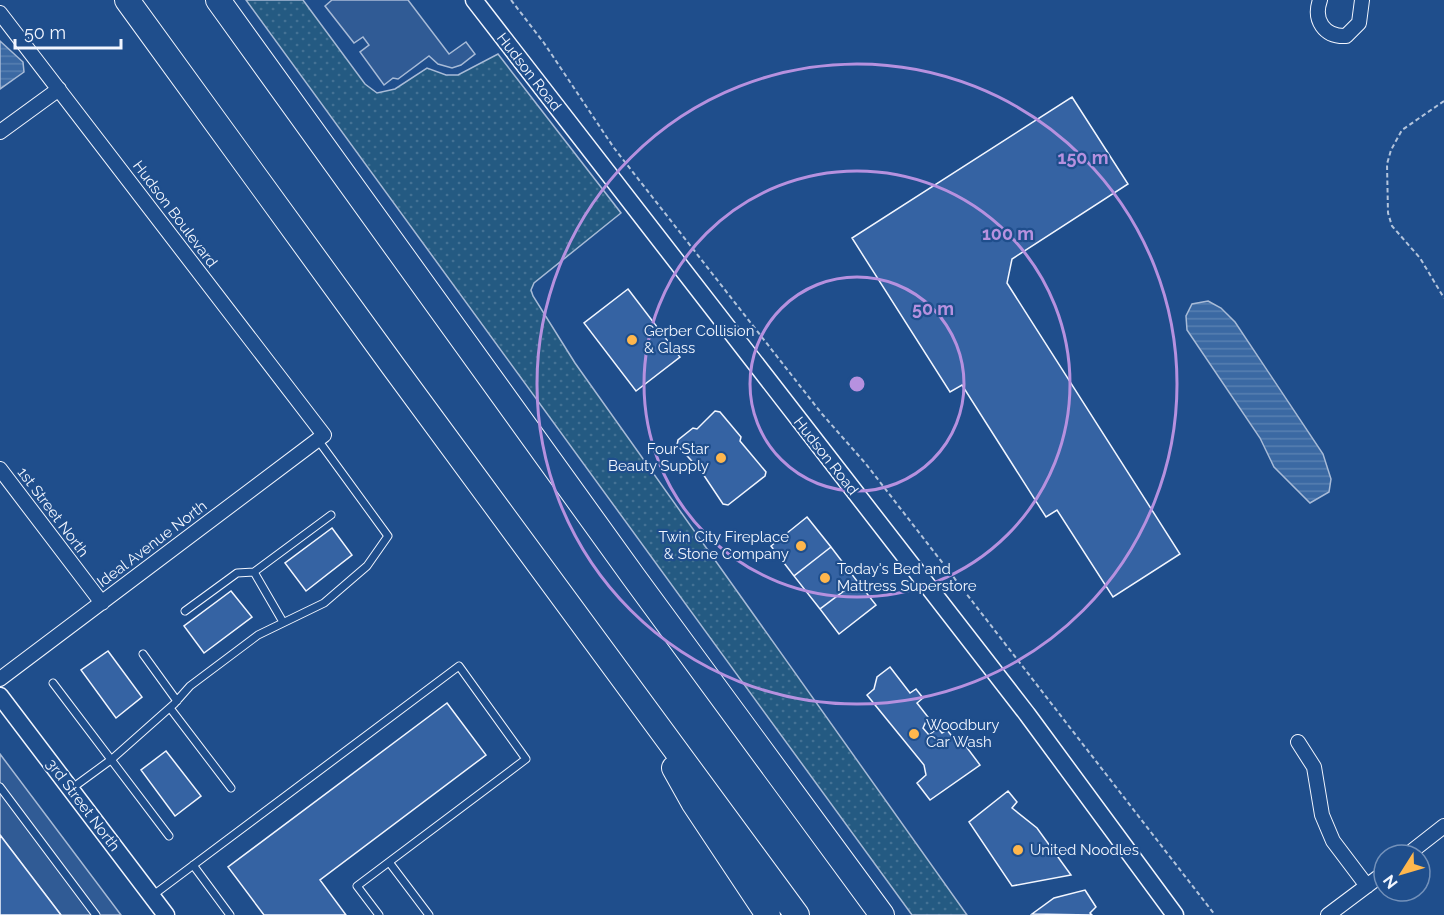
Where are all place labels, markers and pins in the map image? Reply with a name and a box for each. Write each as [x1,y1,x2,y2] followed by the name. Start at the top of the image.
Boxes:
[644,322,754,357] place label: Gerber Collision & Glass
[625,333,639,347] marker: Gerber Collision & Glass
[847,374,867,394] centre of rings
[608,440,710,475] place label: Four Star Beauty Supply
[714,451,728,465] marker: Four Star Beauty Supply
[658,528,789,563] place label: Twin City Fireplace & Stone Company
[794,539,808,553] marker: Twin City Fireplace & Stone Company
[837,560,977,595] place label: Today's Bed and Mattress Superstore
[818,571,832,585] marker: Today's Bed and Mattress Superstore
[926,716,999,751] place label: Woodbury Car Wash
[907,727,921,741] marker: Woodbury Car Wash
[1030,841,1139,859] place label: United Noodles
[1011,843,1025,857] marker: United Noodles

